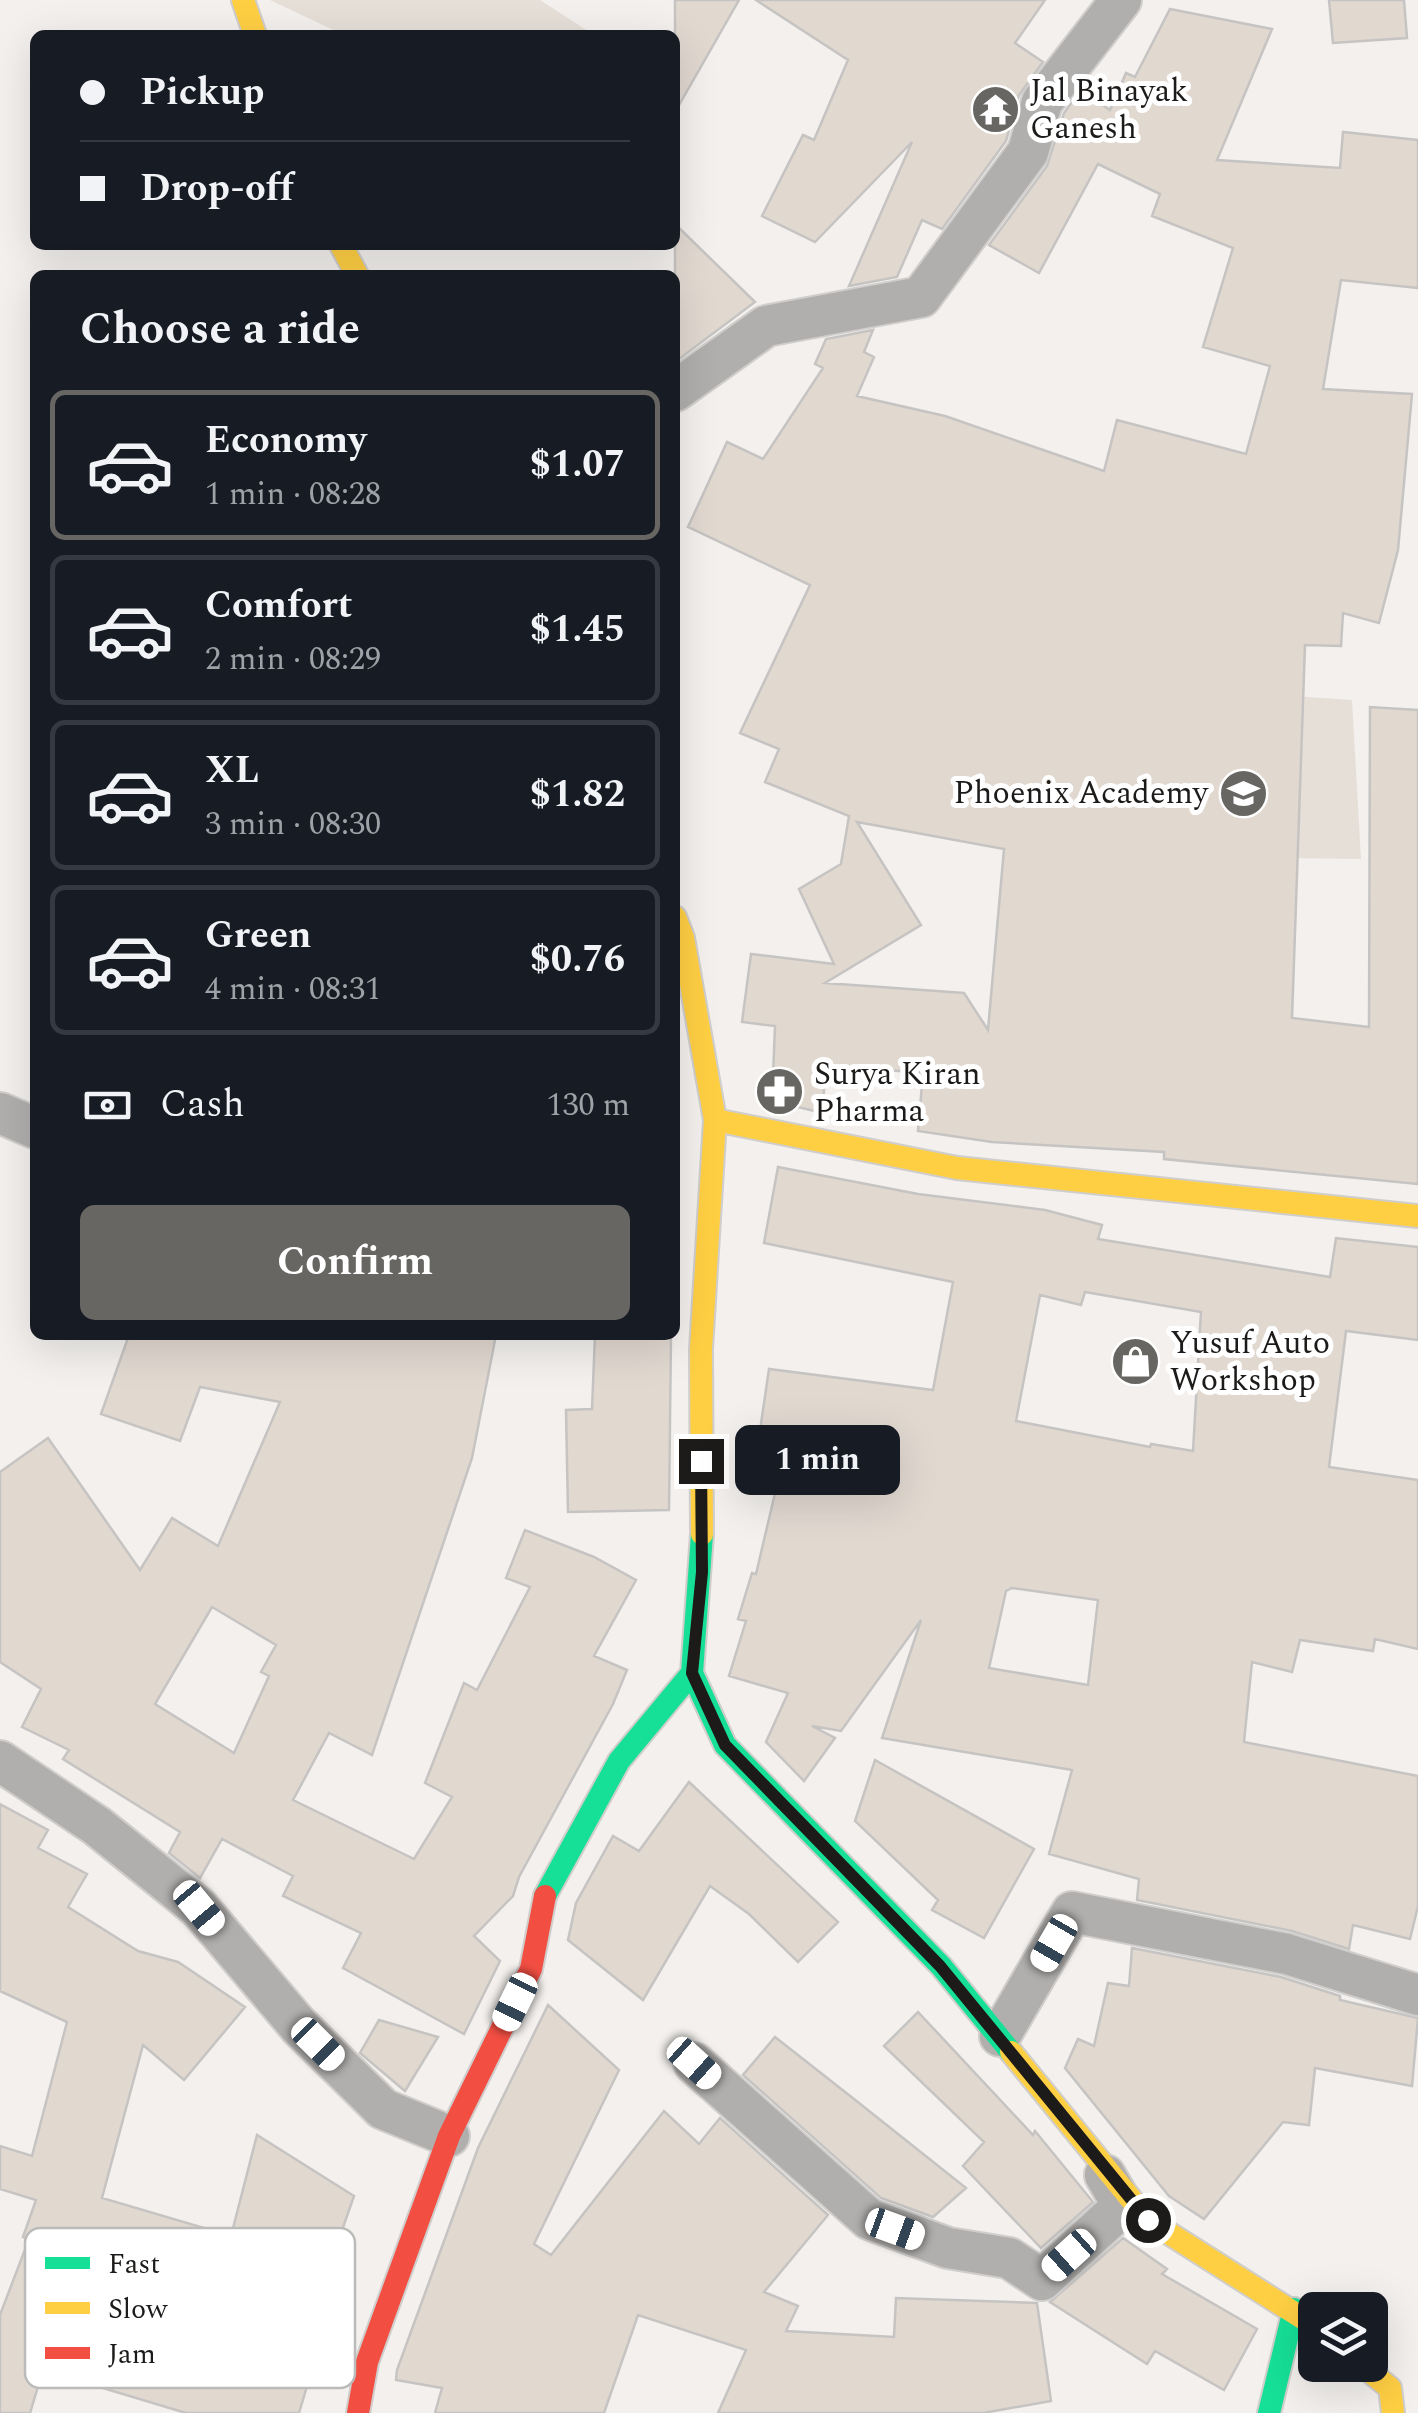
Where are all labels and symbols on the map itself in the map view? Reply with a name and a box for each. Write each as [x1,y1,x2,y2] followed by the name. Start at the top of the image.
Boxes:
[1030,67,1188,153] place label: Jal Binayak Ganesh
[969,83,1021,135] temple icon: Jal Binayak Ganesh
[1217,767,1269,819] school or university icon: Phoenix Academy
[953,769,1210,818] place label: Phoenix Academy
[814,1050,981,1136] place label: Surya Kiran Pharma
[753,1066,805,1118] pharmacy icon: Surya Kiran Pharma
[1170,1319,1330,1405] place label: Yusuf Auto Workshop
[1109,1335,1161,1387] shop icon: Yusuf Auto Workshop
[736,1426,901,1496] callout: 1 min
[679,1439,724,1484] route end
[168,1875,230,1941] car
[1026,1910,1082,1976] car
[488,1968,542,2036] car
[286,2012,350,2076] car
[662,2032,726,2094] car
[1126,2198,1171,2243] route start
[862,2205,928,2253] car
[1037,2224,1101,2286] car
[25,2228,355,2388] legend
[108,2243,160,2286] text: Fast
[108,2288,168,2331] text: Slow
[108,2333,156,2376] text: Jam

